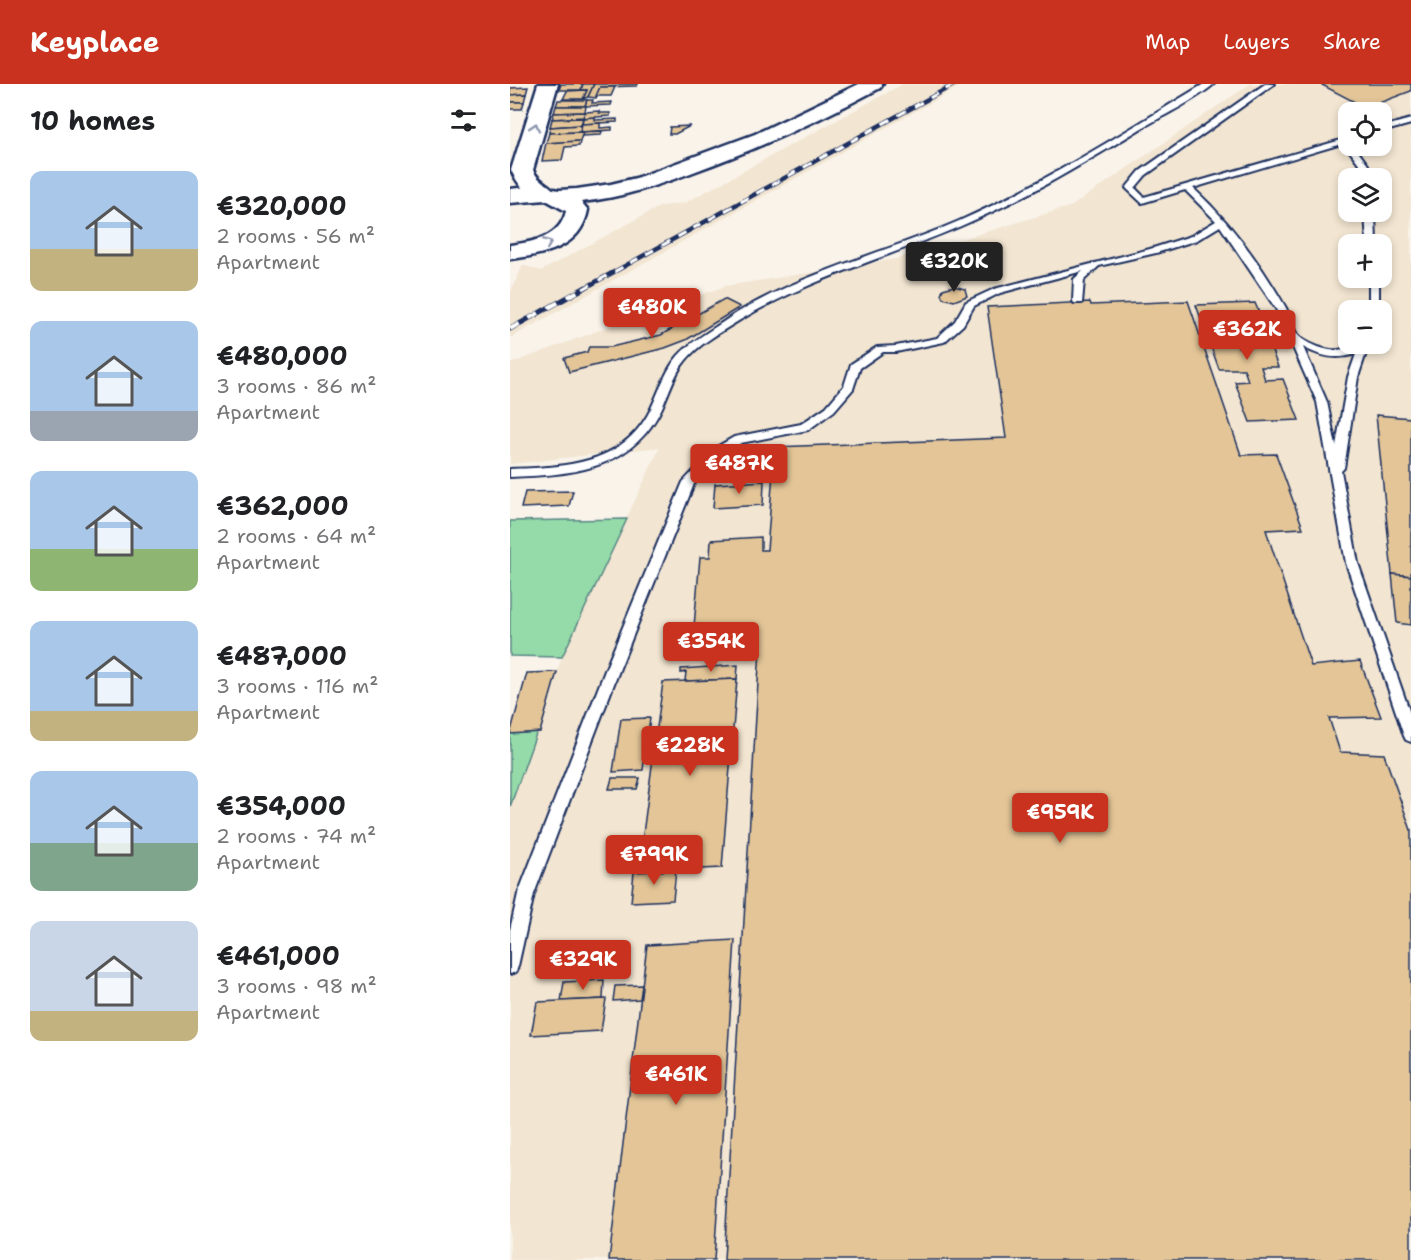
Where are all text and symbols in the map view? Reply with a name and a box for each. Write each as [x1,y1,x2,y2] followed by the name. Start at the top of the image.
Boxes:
[30,23,160,61] text: Keyplace
[1145,28,1190,56] text: Map
[1223,28,1290,56] text: Layers
[1323,28,1381,56] text: Share
[1338,102,1392,354] map controls
[1338,102,1392,156] button: locate
[30,103,155,138] text: 10 homes
[447,104,480,137] icon: filters
[528,122,540,133] one-way arrow
[1338,168,1392,222] button: layers
[216,188,347,223] text: €320,000
[78,195,150,267] icon: home
[216,223,375,249] text: 2 rooms · 56 m²
[1338,234,1392,288] button: +
[542,238,553,250] one-way arrow
[912,242,996,293] pin: €320K
[920,248,988,274] text: €320K
[216,249,320,275] text: Apartment
[610,288,694,339] pin: €480K
[617,294,687,320] text: €480K
[1338,300,1392,354] button: −
[1205,310,1289,361] pin: €362K
[1213,316,1282,342] text: €362K
[216,338,348,373] text: €480,000
[78,345,150,417] icon: home
[216,373,376,399] text: 3 rooms · 86 m²
[216,399,320,425] text: Apartment
[697,444,781,495] pin: €487K
[704,450,774,476] text: €487K
[216,488,349,523] text: €362,000
[78,495,150,567] icon: home
[216,523,376,549] text: 2 rooms · 64 m²
[216,549,320,575] text: Apartment
[669,622,753,673] pin: €354K
[677,628,745,654] text: €354K
[216,638,347,673] text: €487,000
[78,645,150,717] icon: home
[216,673,378,699] text: 3 rooms · 116 m²
[216,699,320,725] text: Apartment
[648,726,732,777] pin: €228K
[655,732,725,758] text: €228K
[216,788,346,823] text: €354,000
[1018,793,1102,844] pin: €959K
[78,795,150,867] icon: home
[1026,799,1094,825] text: €959K
[216,823,376,849] text: 2 rooms · 74 m²
[612,835,696,886] pin: €799K
[620,841,688,867] text: €799K
[216,849,320,875] text: Apartment
[216,938,340,973] text: €461,000
[541,940,625,991] pin: €329K
[78,945,150,1017] icon: home
[549,946,617,972] text: €329K
[216,973,377,999] text: 3 rooms · 98 m²
[216,999,320,1025] text: Apartment
[634,1055,718,1106] pin: €461K
[645,1061,708,1087] text: €461K

